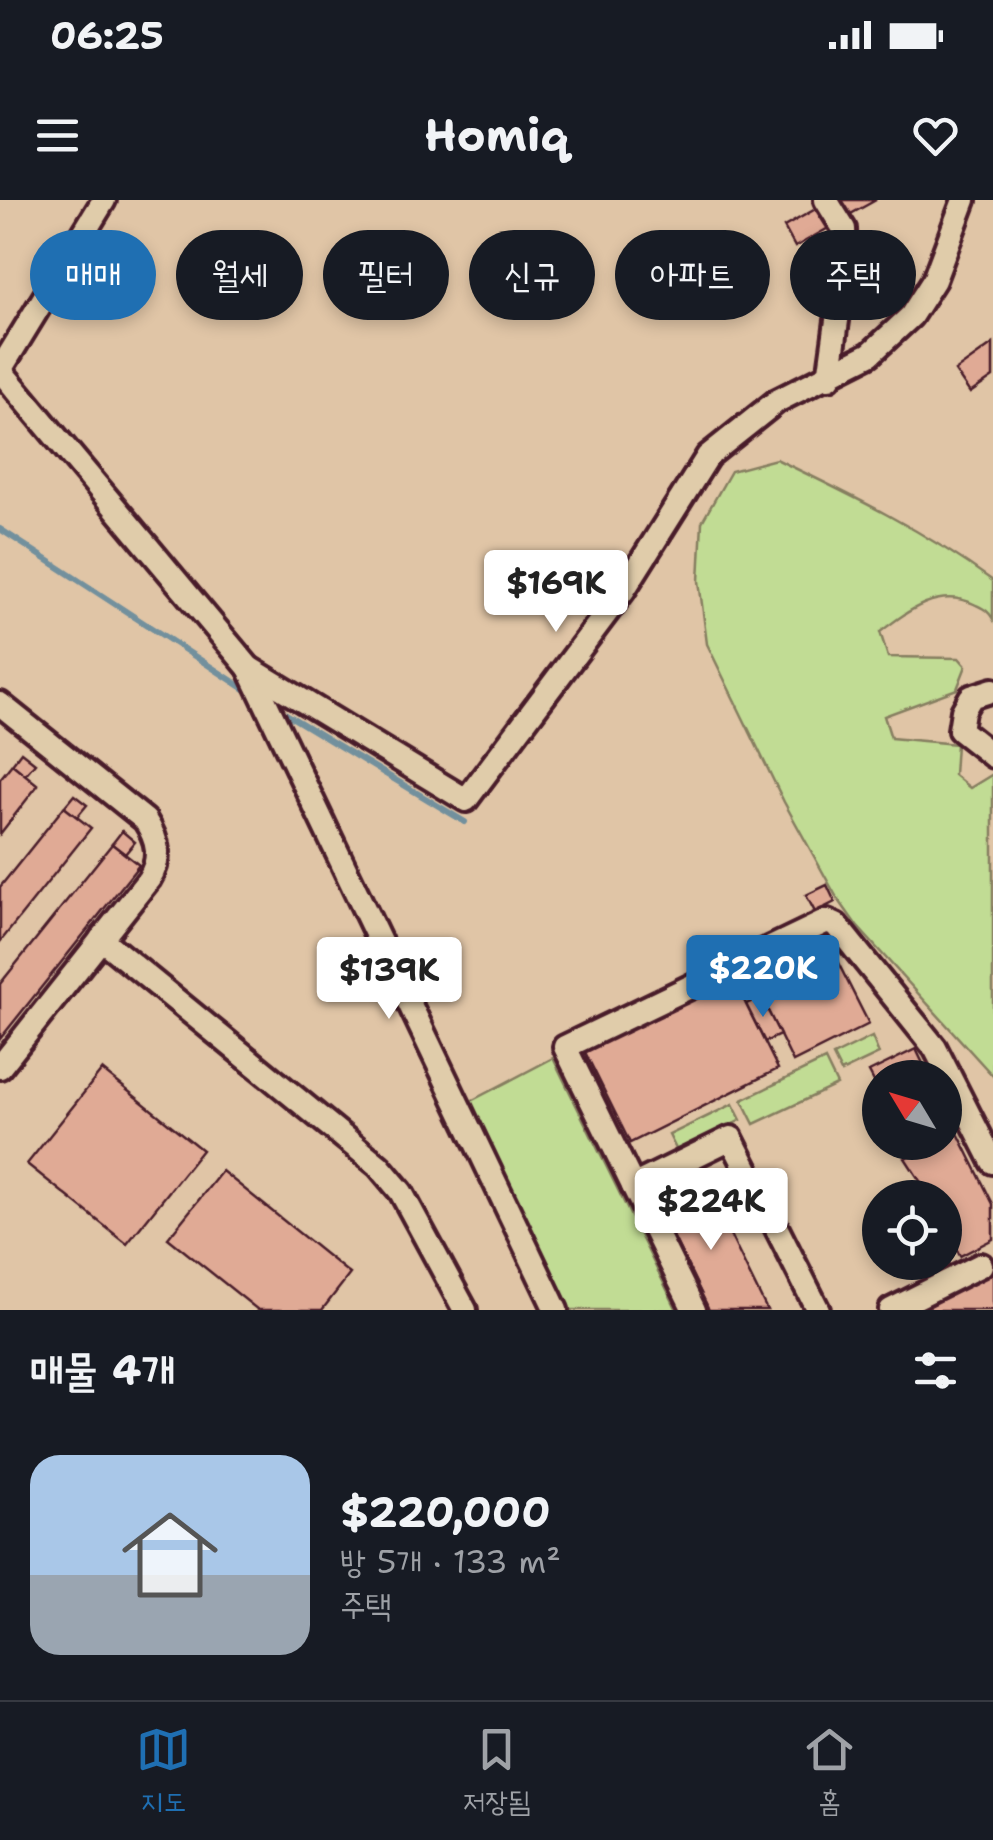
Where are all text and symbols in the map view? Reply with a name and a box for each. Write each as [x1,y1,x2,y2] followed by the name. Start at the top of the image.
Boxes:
[50,10,164,61] text: 06:25
[424,105,569,165] text: Homiq
[30,108,85,163] icon: menu
[908,108,963,163] icon: heart
[30,230,156,320] chip: 매매
[176,230,303,320] chip: 월세
[323,230,449,320] chip: 필터
[469,230,595,320] chip: 신규
[615,230,770,320] chip: 아파트
[790,230,916,320] chip: 주택
[486,550,626,635] pin: $169K
[506,561,606,604] text: $169K
[693,935,833,1020] pin: $220K
[319,937,459,1022] pin: $139K
[708,946,818,989] text: $220K
[339,948,439,991] text: $139K
[862,1060,962,1160] north arrow
[862,1060,962,1280] map controls
[641,1168,781,1253] pin: $224K
[657,1179,765,1222] text: $224K
[862,1180,962,1280] button: locate
[30,1342,175,1398] text: 매물 4개
[908,1343,963,1398] icon: filters
[340,1484,551,1540] text: $220,000
[110,1495,230,1615] icon: home
[340,1540,561,1583] text: 방 5개 · 133 m²
[340,1583,392,1626] text: 주택
[136,1722,191,1821] tab: 지도
[463,1722,530,1821] tab: 저장됨
[802,1722,857,1821] tab: 홈

